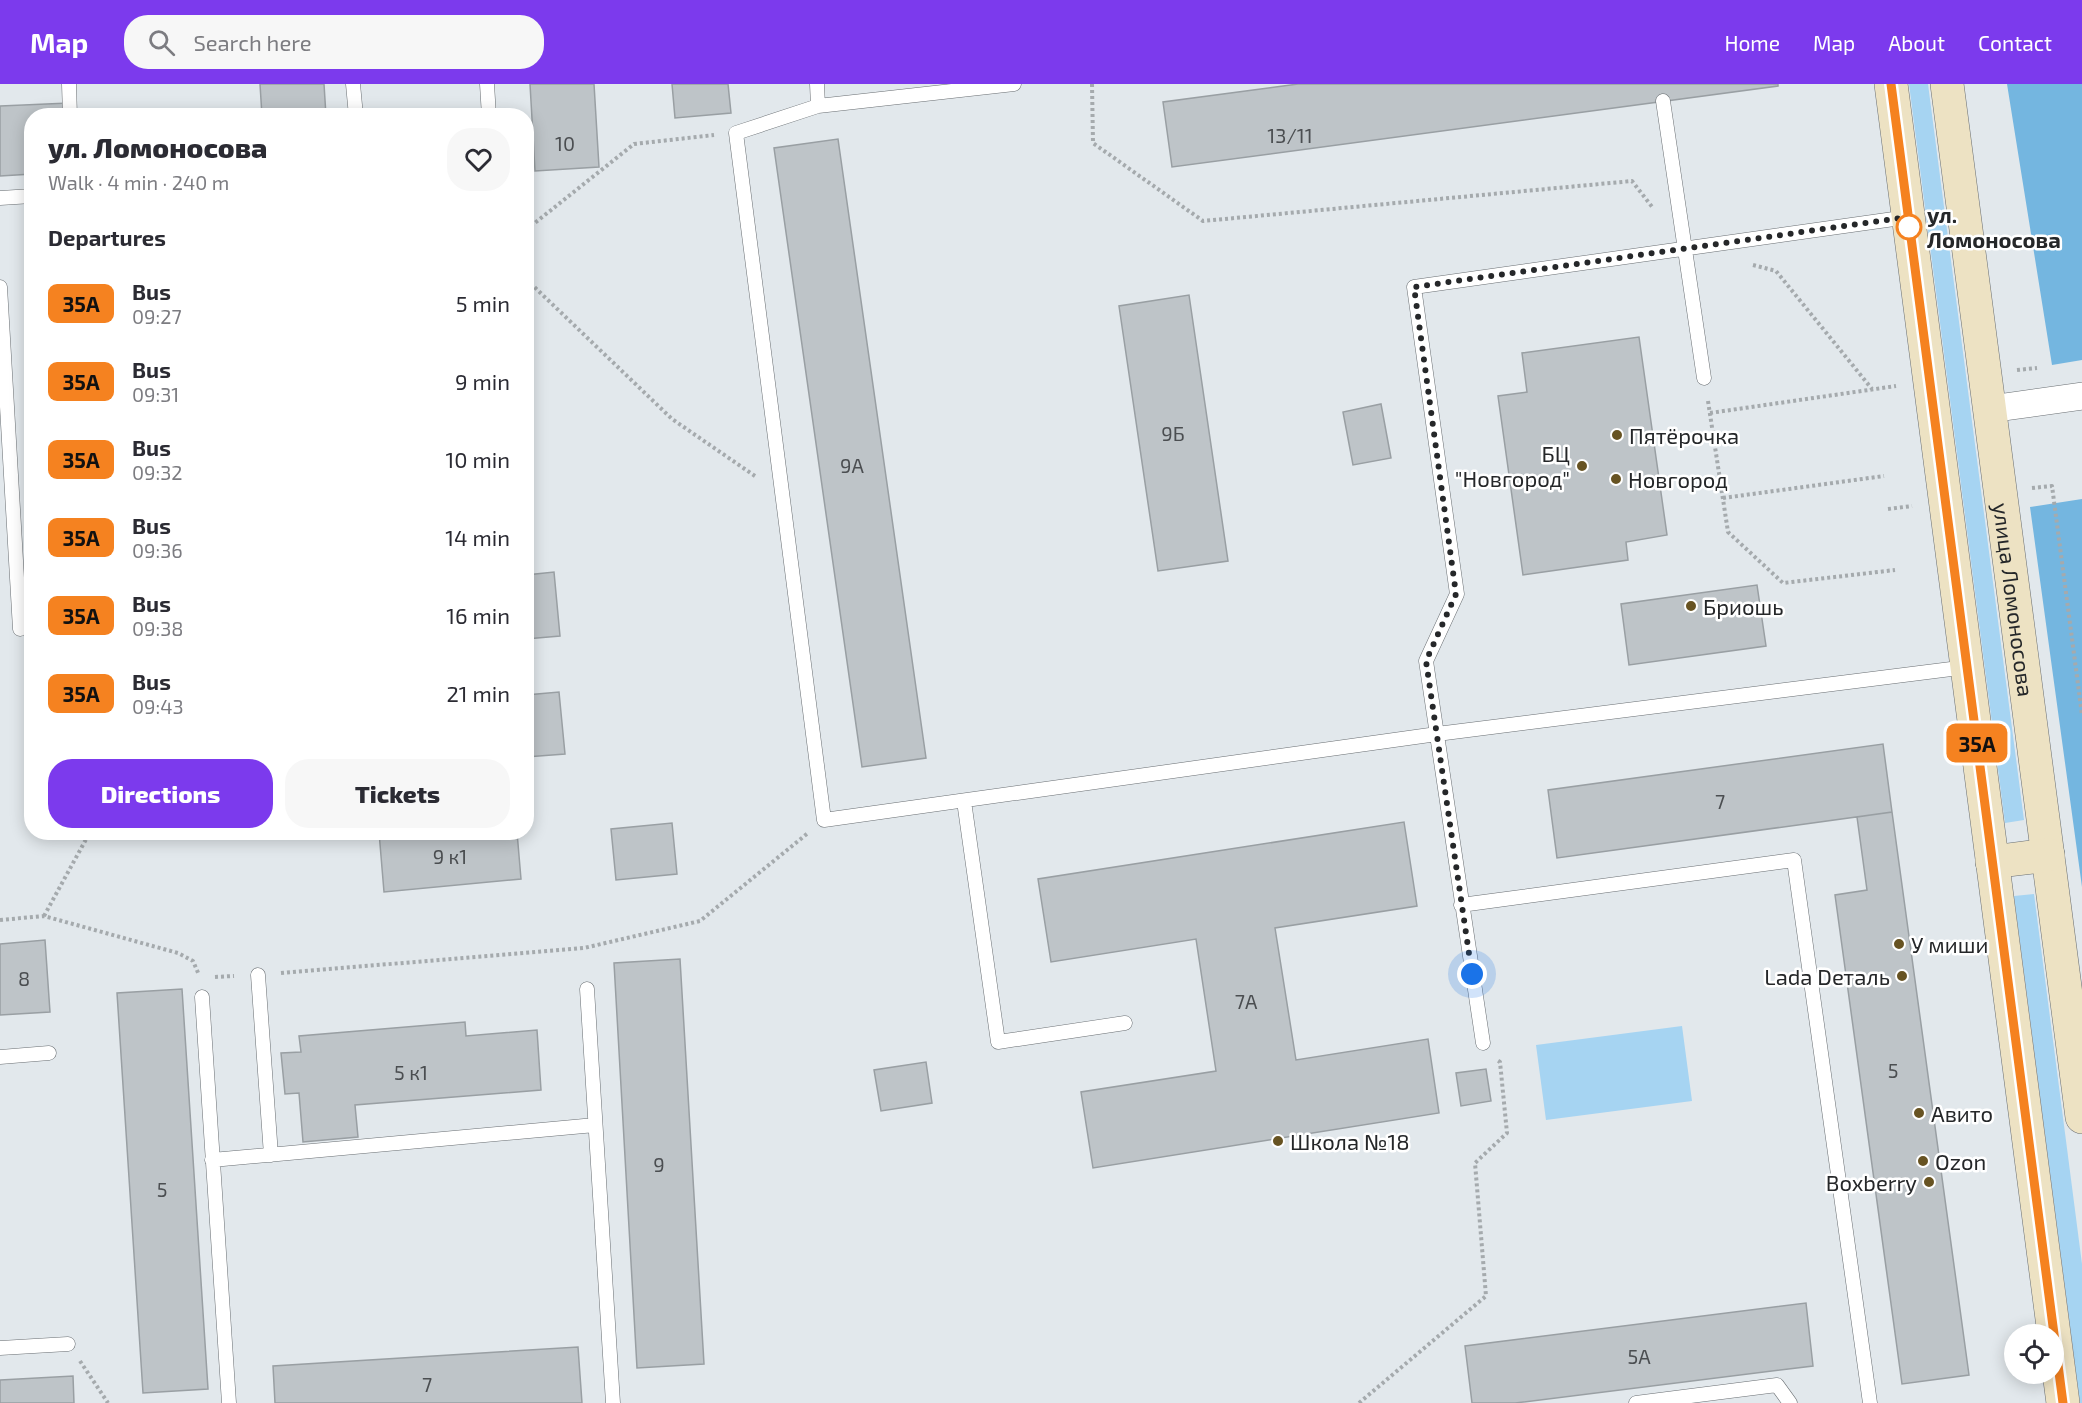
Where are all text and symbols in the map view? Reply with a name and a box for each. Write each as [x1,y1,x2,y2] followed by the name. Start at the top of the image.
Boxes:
[124,15,544,69] search box
[30,25,88,59] text: Map
[145,26,178,59] icon: search
[193,29,312,55] text: Search here
[1724,30,1780,55] text: Home
[1813,30,1855,55] text: Map
[1888,30,1945,55] text: About
[1978,30,2052,55] text: Contact
[1267,123,1313,147] house number: 13/11
[447,128,510,191] button: heart
[48,130,267,164] text: ул. Ломоносова
[555,131,575,155] house number: 10
[48,170,229,194] text: Walk · 4 min · 240 m
[1927,201,2061,252] place label: ул. Ломоносова
[1896,214,1922,240] marker: ул. Ломоносова
[48,224,166,250] text: Departures
[132,278,171,304] text: Bus
[456,290,510,316] text: 5 min
[62,291,100,316] text: 35А
[132,304,182,328] text: 09:27
[132,356,171,382] text: Bus
[455,368,510,394] text: 9 min
[62,369,100,394] text: 35А
[132,382,179,406] text: 09:31
[1161,421,1185,445] house number: 9Б
[1629,422,1739,448] place label: Пятёрочка
[1610,428,1624,442] marker: Пятёрочка
[132,434,171,460] text: Bus
[1455,440,1570,491] place label: БЦ "Новгород"
[446,446,510,472] text: 10 min
[62,447,100,472] text: 35А
[840,453,864,477] house number: 9А
[1575,459,1589,473] marker: БЦ "Новгород"
[132,460,183,484] text: 09:32
[1628,466,1728,492] place label: Новгород
[1609,472,1623,486] marker: Новгород
[1988,501,2040,698] street label: улица Ломоносова
[132,512,171,538] text: Bus
[445,524,510,550] text: 14 min
[62,525,100,550] text: 35А
[132,538,183,562] text: 09:36
[132,590,171,616] text: Bus
[1703,593,1784,619] place label: Бриошь
[1684,599,1698,613] marker: Бриошь
[446,602,510,628] text: 16 min
[62,603,100,628] text: 35А
[132,616,183,640] text: 09:38
[132,668,171,694] text: Bus
[446,680,510,706] text: 21 min
[62,681,100,706] text: 35А
[132,694,184,718] text: 09:43
[1942,724,2012,762] line badge: 35А
[1958,731,1996,756] text: 35А
[48,759,273,828] button: Directions
[285,759,510,828] button: Tickets
[1715,789,1725,813] house number: 7
[433,844,467,868] house number: 9 к1
[1911,931,1988,957] place label: У миши
[1892,937,1906,951] marker: У миши
[1457,959,1487,989] your location
[1764,963,1890,989] place label: Lada Dеталь
[18,966,30,990] house number: 8
[1895,969,1909,983] marker: Lada Dеталь
[1235,989,1258,1013] house number: 7А
[1888,1058,1898,1082] house number: 5
[394,1060,428,1084] house number: 5 к1
[1931,1100,1993,1126] place label: Авито
[1912,1106,1926,1120] marker: Авито
[1290,1128,1410,1154] place label: Школа №18
[1271,1134,1285,1148] marker: Школа №18
[1935,1148,1986,1174] place label: Ozon
[653,1152,665,1176] house number: 9
[1916,1154,1930,1168] marker: Ozon
[1826,1169,1917,1195] place label: Boxberry
[1922,1175,1936,1189] marker: Boxberry
[157,1177,167,1201] house number: 5
[2004,1324,2064,1384] map controls
[2004,1324,2064,1384] button: locate
[1627,1344,1651,1368] house number: 5А
[422,1372,432,1396] house number: 7

